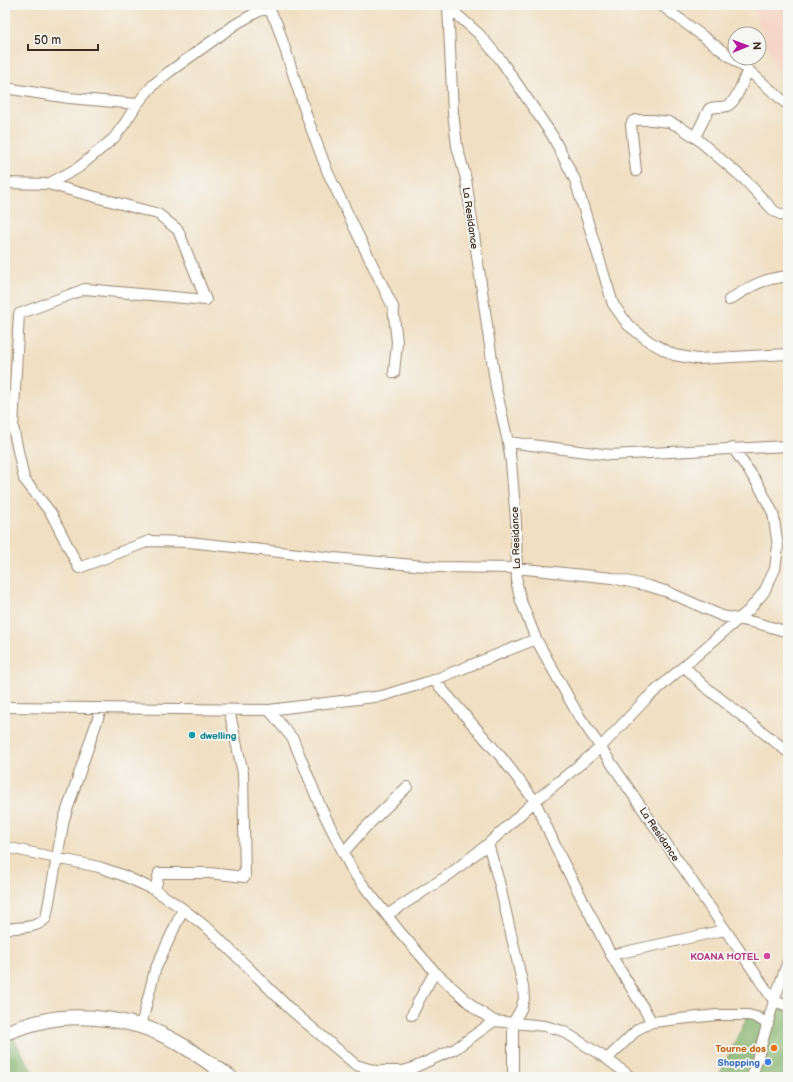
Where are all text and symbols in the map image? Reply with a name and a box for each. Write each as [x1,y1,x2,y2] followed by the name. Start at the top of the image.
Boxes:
[28,26,98,52] scale bar
[727,26,767,66] north arrow
[34,33,61,48] text: 50 m
[750,42,763,50] text: N
[460,186,480,250] street label: La Residance
[509,506,523,569] street label: La Residance
[187,730,197,740] marker: dwelling
[200,730,237,742] place label: dwelling
[637,805,682,864] street label: La Residance
[690,951,759,963] place label: KOANA HOTEL
[762,951,772,961] marker: KOANA HOTEL
[716,1043,766,1055] place label: Tourne dos
[769,1043,779,1053] marker: Tourne dos
[718,1057,760,1069] place label: Shopping
[763,1057,773,1067] marker: Shopping

